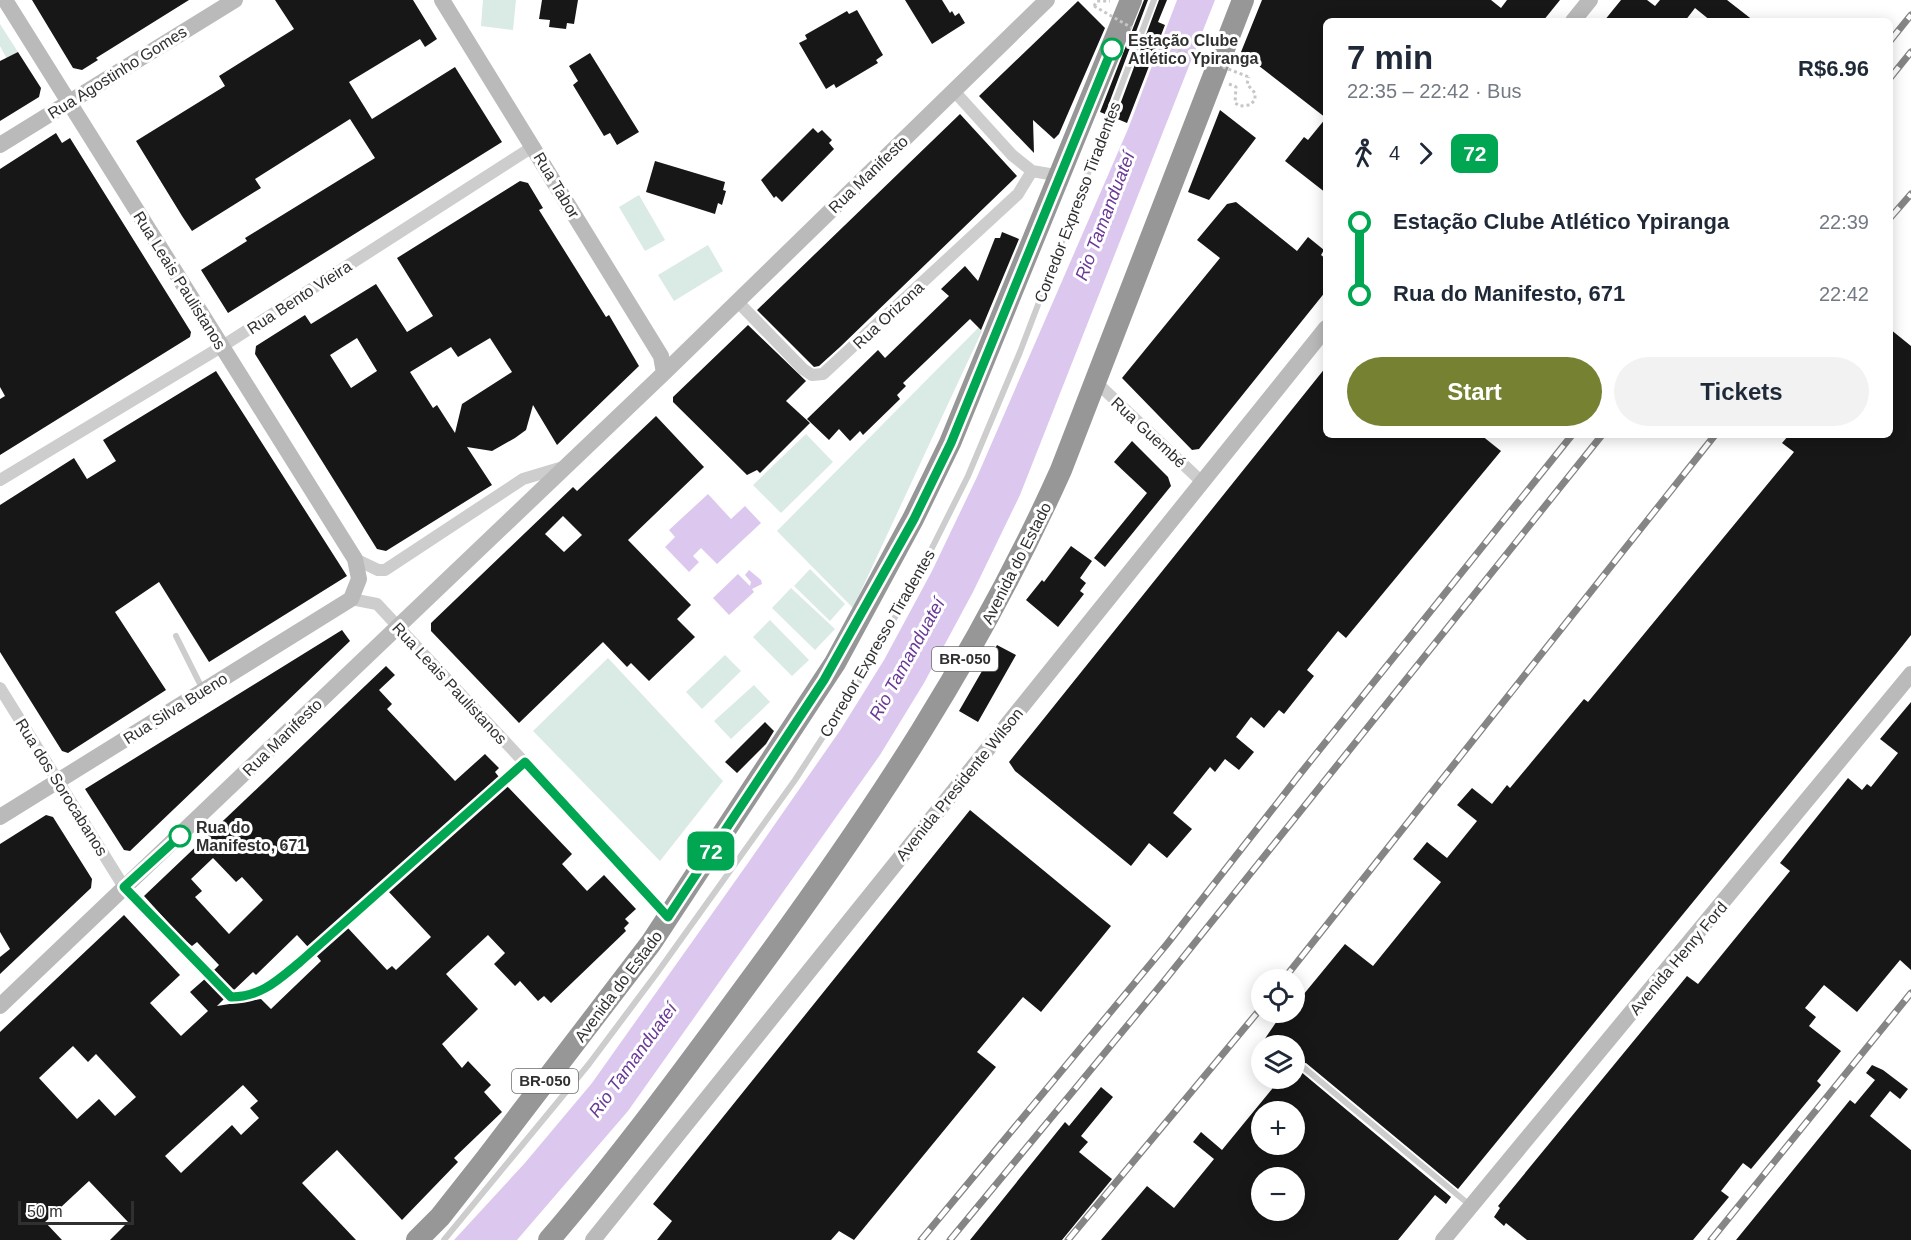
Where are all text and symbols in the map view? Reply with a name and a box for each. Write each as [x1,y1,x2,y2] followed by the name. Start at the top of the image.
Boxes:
[45,23,190,122] street label: Rua Agostinho Gomes
[1128,32,1259,67] place label: Estação Clube Atlético Ypiranga
[1101,38,1123,60] marker: Estação Clube Atlético Ypiranga
[1347,39,1433,76] text: 7 min
[1798,56,1869,81] text: R$6.96
[1347,80,1522,102] text: 22:35 – 22:42 · Bus
[1031,100,1124,305] street label: Corredor Expresso Tiradentes
[825,132,911,216] street label: Rua Manifesto
[1347,137,1380,170] icon: walk
[1409,137,1442,170] icon: forward
[1389,142,1400,164] text: 4
[1463,142,1486,165] text: 72
[1071,147,1139,283] water label: Rio Tamanduateí
[530,149,583,222] street label: Rua Tabor
[130,208,229,352] street label: Rua Leais Paulistanos
[1393,209,1729,234] text: Estação Clube Atlético Ypiranga
[1819,211,1869,233] text: 22:39
[244,257,355,337] street label: Rua Bento Vieira
[850,278,927,352] street label: Rua Orizona
[1393,281,1625,306] text: Rua do Manifesto, 671
[1819,283,1869,305] text: 22:42
[1347,357,1602,426] button: Start
[1614,357,1869,426] button: Tickets
[1108,394,1189,471] street label: Rua Guembé
[978,500,1054,627] street label: Avenida do Estado
[817,547,938,740] street label: Corredor Expresso Tiradentes
[865,593,950,724] water label: Rio Tamanduateí
[389,619,510,747] street label: Rua Leais Paulistanos
[932,647,998,671] road number: BR-050
[120,670,230,747] street label: Rua Silva Bueno
[239,695,325,779] street label: Rua Manifesto
[893,705,1026,864] street label: Avenida Presidente Wilson
[12,716,111,859] street label: Rua dos Sorocabanos
[196,819,306,854] place label: Rua do Manifesto, 671
[169,825,191,847] marker: Rua do Manifesto, 671
[684,832,738,870] line badge: 72
[699,840,723,863] text: 72
[1626,898,1731,1018] street label: Avenida Henry Ford
[571,928,666,1045] street label: Avenida do Estado
[1251,969,1305,1221] map controls
[1251,969,1305,1023] button: locate
[585,997,682,1121] water label: Rio Tamanduateí
[1251,1035,1305,1089] button: layers
[512,1069,578,1093] road number: BR-050
[1251,1101,1305,1155] button: +
[1251,1167,1305,1221] button: −
[18,1198,134,1226] scale bar
[27,1203,63,1220] text: 50 m

